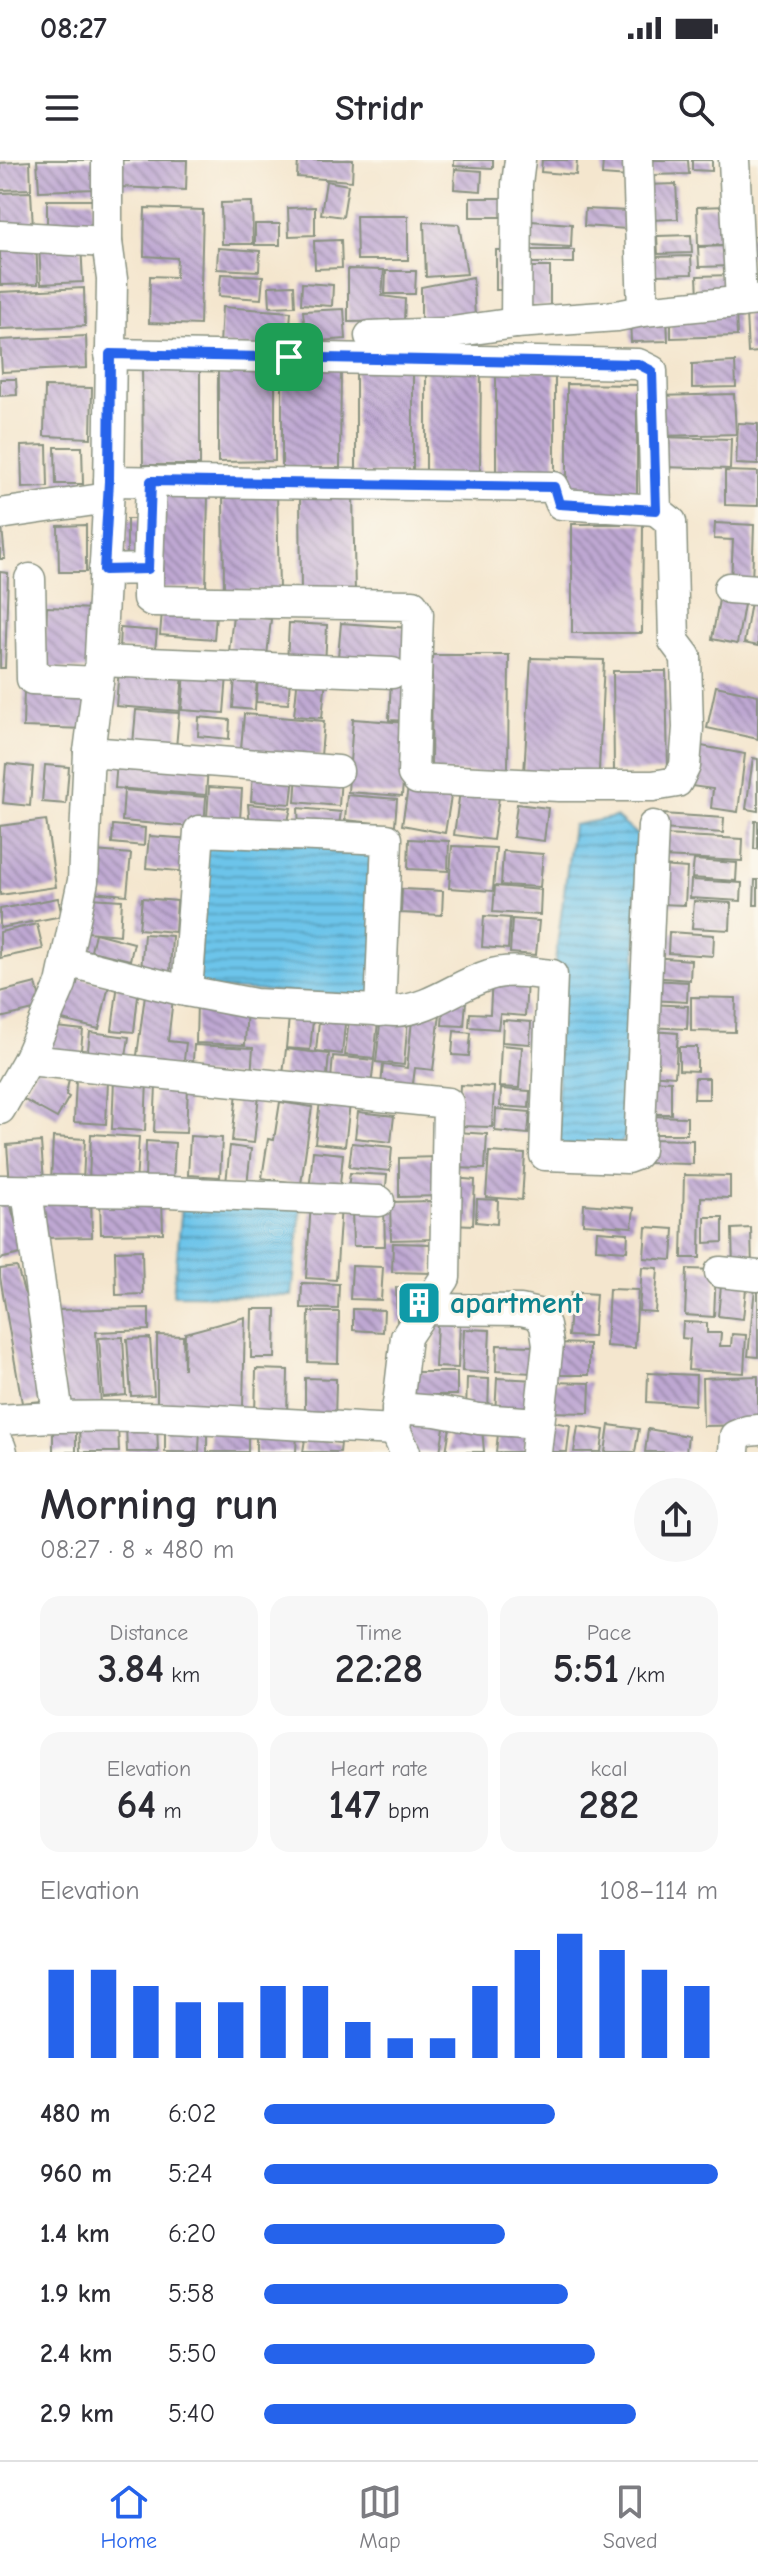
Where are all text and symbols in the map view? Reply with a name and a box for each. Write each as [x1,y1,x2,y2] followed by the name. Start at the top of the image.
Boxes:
[40,11,107,46] text: 08:27
[40,86,84,130] icon: menu
[674,86,718,130] icon: search
[335,88,423,129] text: Stridr
[255,323,323,391] pin
[267,335,311,379] icon: arrive
[395,1279,443,1327] building icon: apartment
[450,1286,584,1321] place label: apartment
[634,1478,718,1562] button: share
[40,1479,279,1530] text: Morning run
[40,1535,234,1565] text: 08:27 · 8 × 480 m
[110,1620,188,1646] text: Distance
[356,1620,402,1646] text: Time
[587,1620,631,1646] text: Pace
[98,1646,164,1692] text: 3.84
[335,1646,423,1692] text: 22:28
[553,1646,619,1692] text: 5:51
[164,1662,200,1688] text: km
[619,1662,665,1688] text: /km
[107,1756,191,1782] text: Elevation
[331,1756,428,1782] text: Heart rate
[591,1756,627,1782] text: kcal
[116,1782,156,1828] text: 64
[328,1782,381,1828] text: 147
[579,1782,639,1828] text: 282
[156,1798,182,1824] text: m
[381,1798,430,1824] text: bpm
[40,1876,140,1906] text: Elevation
[600,1876,718,1906] text: 108–114 m
[40,2099,110,2129] text: 480 m
[168,2099,216,2129] text: 6:02
[40,2159,112,2189] text: 960 m
[168,2159,213,2189] text: 5:24
[40,2219,110,2249] text: 1.4 km
[168,2219,216,2249] text: 6:20
[40,2279,111,2309] text: 1.9 km
[168,2279,214,2309] text: 5:58
[40,2339,112,2369] text: 2.4 km
[168,2339,217,2369] text: 5:50
[40,2399,114,2429] text: 2.9 km
[168,2399,215,2429] text: 5:40
[100,2480,157,2554] tab: Home
[358,2480,402,2554] tab: Map
[603,2480,658,2554] tab: Saved

